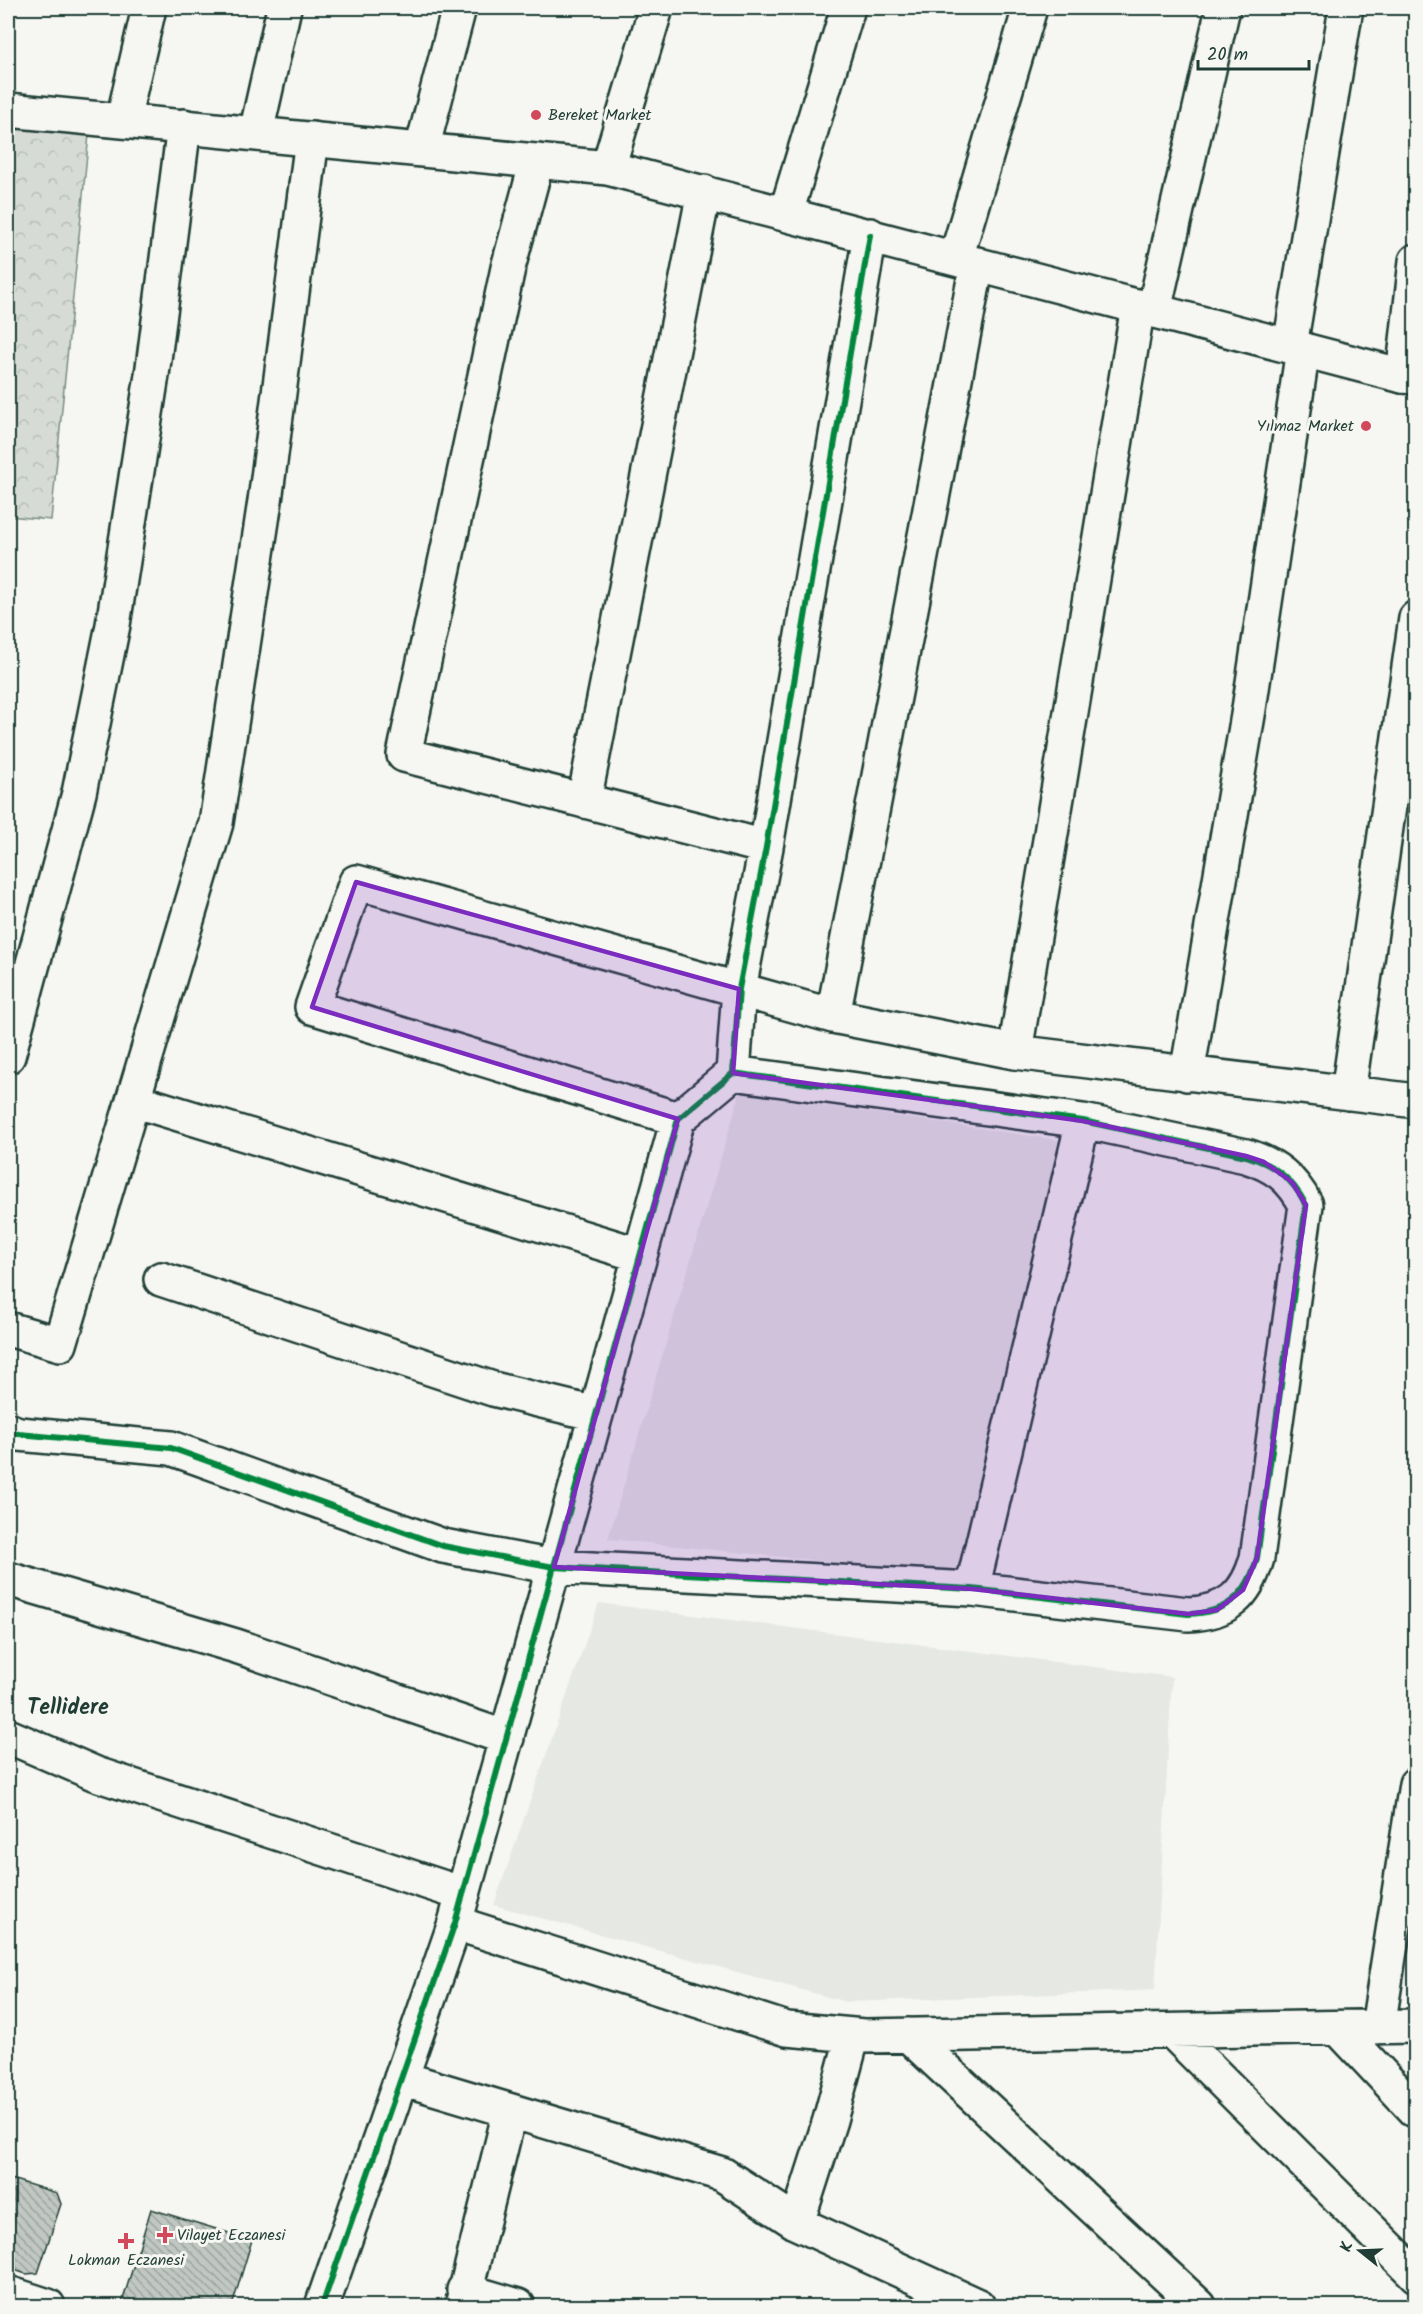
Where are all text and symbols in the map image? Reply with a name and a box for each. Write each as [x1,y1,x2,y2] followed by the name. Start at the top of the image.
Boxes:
[1198,33,1309,71] scale bar
[1207,41,1248,70] text: 20 m
[548,103,652,128] place label: Bereket Market
[529,108,543,122] marker: Bereket Market
[1257,414,1355,439] place label: Yılmaz Market
[1359,419,1373,433] marker: Yılmaz Market
[27,1691,109,1726] district label: Tellidere
[1330,2221,1390,2281] north arrow
[177,2223,287,2248] place label: Vilayet Eczanesi
[158,2228,172,2242] marker: Vilayet Eczanesi
[119,2234,133,2248] marker: Lokman Eczanesi
[1334,2238,1361,2255] text: K
[68,2248,185,2273] place label: Lokman Eczanesi

